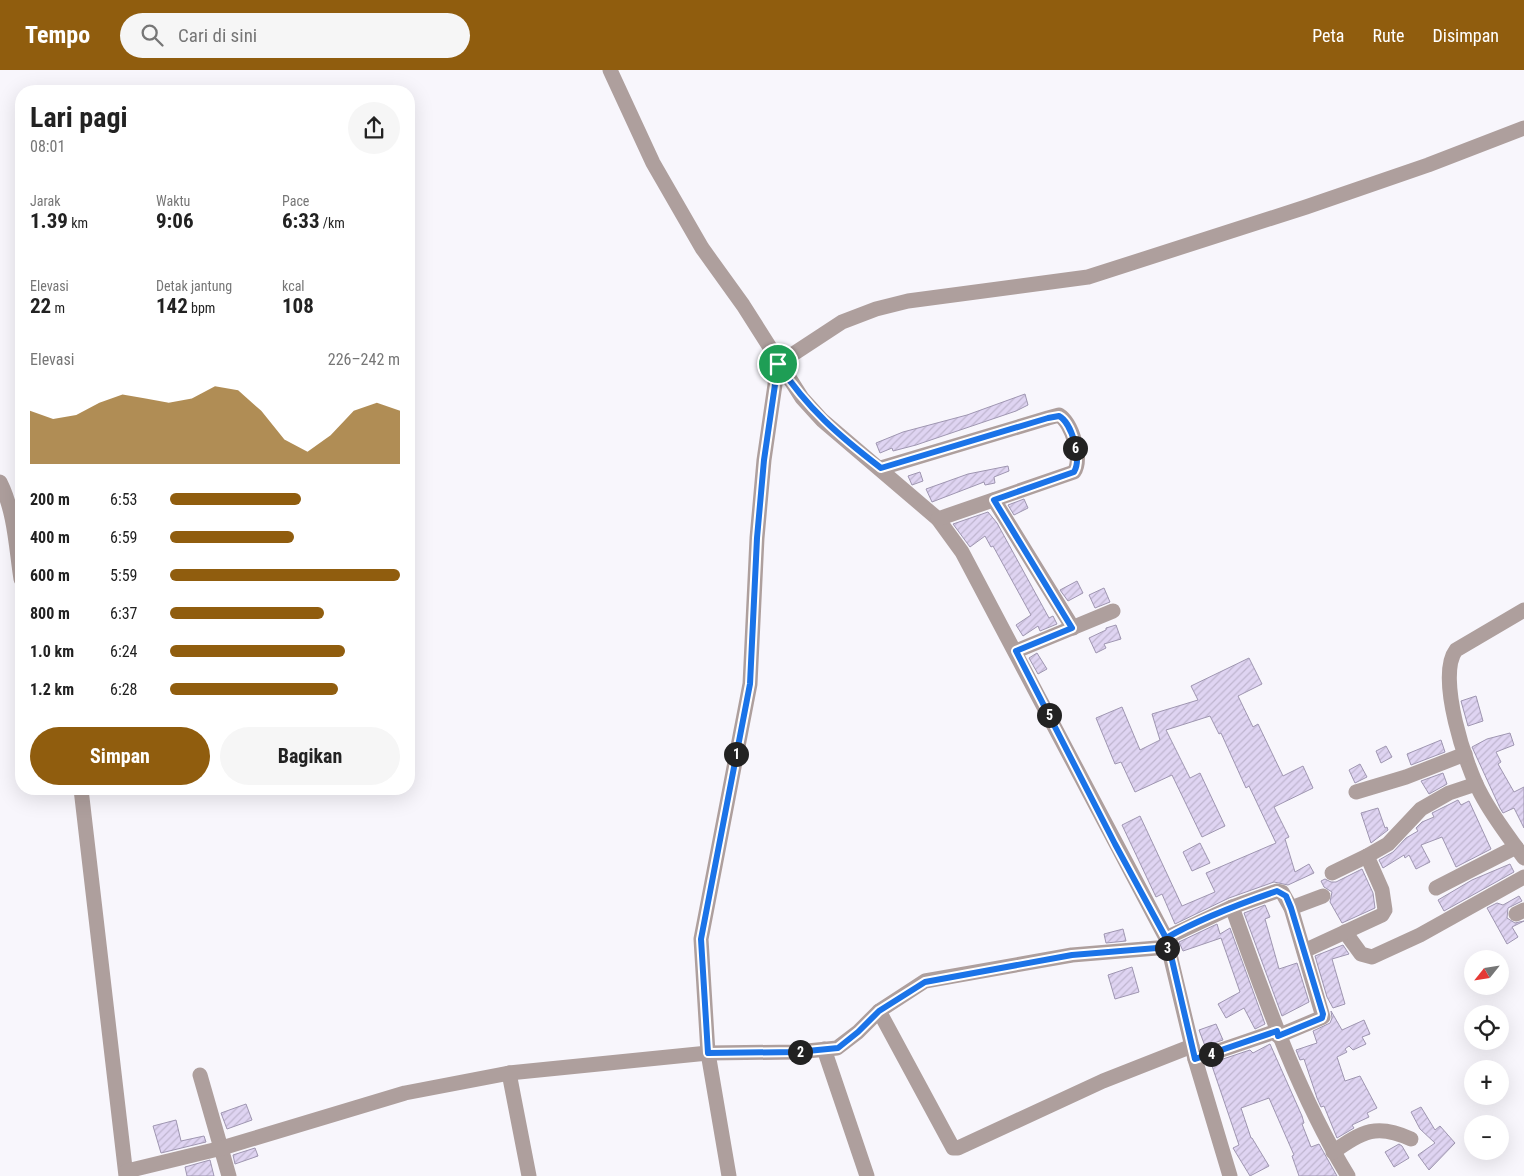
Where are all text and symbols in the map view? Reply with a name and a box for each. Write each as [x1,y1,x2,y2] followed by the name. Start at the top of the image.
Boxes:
[120,13,470,58] search box
[25,21,90,49] text: Tempo
[138,21,166,49] icon: search
[178,24,257,47] text: Cari di sini
[1312,25,1344,46] text: Peta
[1372,25,1404,46] text: Rute
[1432,25,1499,46] text: Disimpan
[30,101,128,134] text: Lari pagi
[348,102,400,154] button: share
[30,137,65,156] text: 08:01
[30,193,60,209] text: Jarak
[156,193,190,209] text: Waktu
[282,193,309,209] text: Pace
[30,209,68,233] text: 1.39
[156,209,194,233] text: 9:06
[282,209,320,233] text: 6:33
[68,215,88,231] text: km
[320,215,345,231] text: /km
[30,278,69,294] text: Elevasi
[156,278,232,294] text: Detak jantung
[282,278,305,294] text: kcal
[30,294,51,318] text: 22
[156,294,188,318] text: 142
[282,294,314,318] text: 108
[51,300,65,316] text: m
[188,300,215,316] text: bpm
[757,343,799,385] pin
[30,350,74,369] text: Elevasi
[328,350,400,369] text: 226–242 m
[764,350,792,378] icon: arrive
[1062,436,1088,460] pin: 6
[1072,440,1079,456] text: 6
[30,490,70,509] text: 200 m
[110,490,137,509] text: 6:53
[30,528,70,547] text: 400 m
[110,528,137,547] text: 6:59
[30,566,70,585] text: 600 m
[110,566,137,585] text: 5:59
[30,604,70,623] text: 800 m
[110,604,137,623] text: 6:37
[30,642,74,661] text: 1.0 km
[110,642,137,661] text: 6:24
[30,680,74,699] text: 1.2 km
[110,680,137,699] text: 6:28
[1036,702,1062,728] pin: 5
[1046,707,1053,723] text: 5
[30,727,210,785] button: Simpan
[220,727,400,785] button: Bagikan
[724,742,748,766] pin: 1
[733,746,740,762] text: 1
[1154,936,1180,960] pin: 3
[1164,940,1171,956] text: 3
[1464,950,1509,995] north arrow
[1464,950,1509,1160] map controls
[1464,1005,1509,1050] button: locate
[788,1040,812,1064] pin: 2
[1198,1042,1224,1066] pin: 4
[797,1044,804,1060] text: 2
[1208,1046,1215,1062] text: 4
[1464,1060,1509,1105] button: +
[1464,1115,1509,1160] button: −

